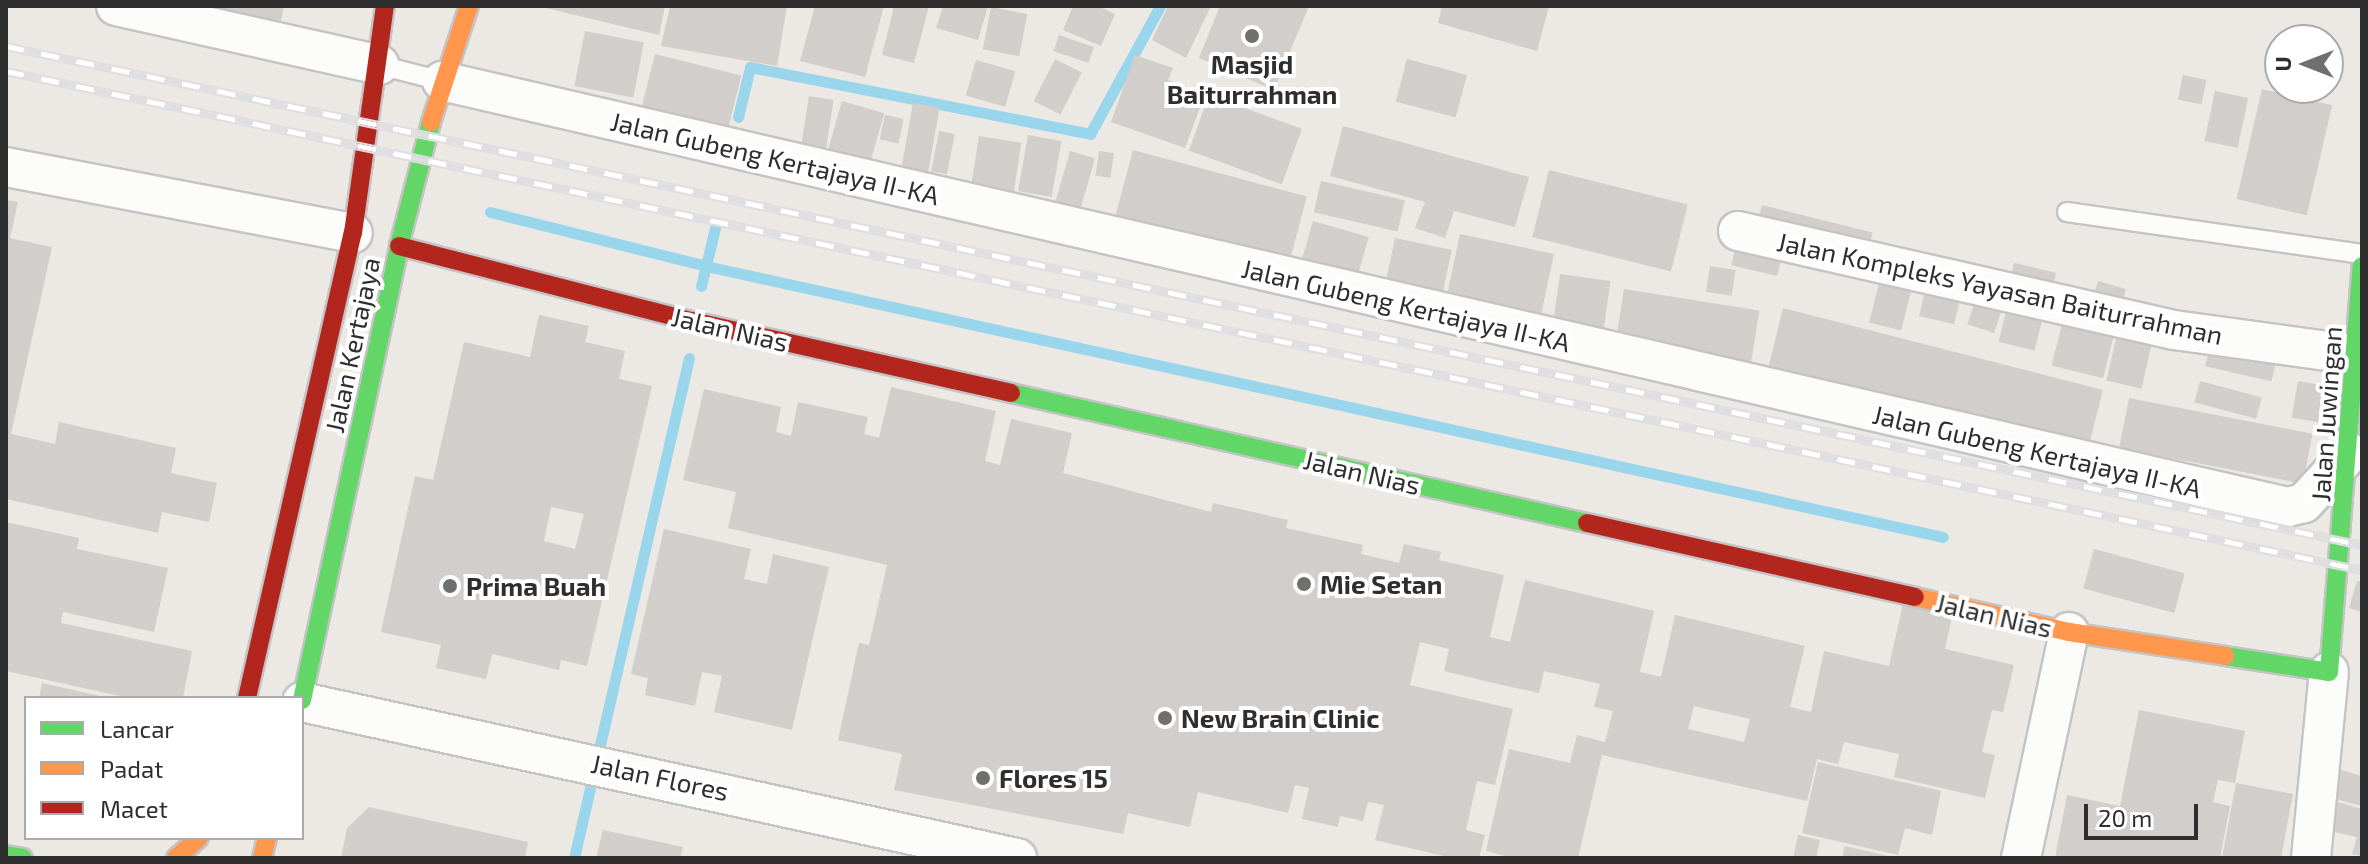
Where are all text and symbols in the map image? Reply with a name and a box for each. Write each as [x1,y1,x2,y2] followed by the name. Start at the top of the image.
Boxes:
[2264,24,2344,104] north arrow
[1243,27,1261,45] marker: Masjid Baiturrahman
[1167,48,1337,110] place label: Masjid Baiturrahman
[2269,56,2295,72] text: U
[608,105,942,211] street label: Jalan Gubeng Kertajaya II-KA
[1774,225,2226,351] street label: Jalan Kompleks Yayasan Baiturrahman
[1239,252,1573,358] street label: Jalan Gubeng Kertajaya II-KA
[318,255,386,435] street label: Jalan Kertajaya
[669,300,791,358] street label: Jalan Nias
[2304,325,2348,503] street label: Jalan Juwingan
[1870,398,2204,504] street label: Jalan Gubeng Kertajaya II-KA
[1301,443,1423,501] street label: Jalan Nias
[1320,568,1442,600] place label: Mie Setan
[466,570,606,602] place label: Prima Buah
[1295,575,1313,593] marker: Mie Setan
[441,577,459,595] marker: Prima Buah
[1933,586,2055,644] street label: Jalan Nias
[24,696,304,840] legend
[1181,702,1380,734] place label: New Brain Clinic
[1156,709,1174,727] marker: New Brain Clinic
[100,714,174,743] text: Lancar
[588,747,732,807] street label: Jalan Flores
[100,754,163,783] text: Padat
[999,762,1108,794] place label: Flores 15
[974,769,992,787] marker: Flores 15
[2088,788,2202,838] scale bar
[100,794,168,823] text: Macet
[2098,803,2152,832] text: 20 m

